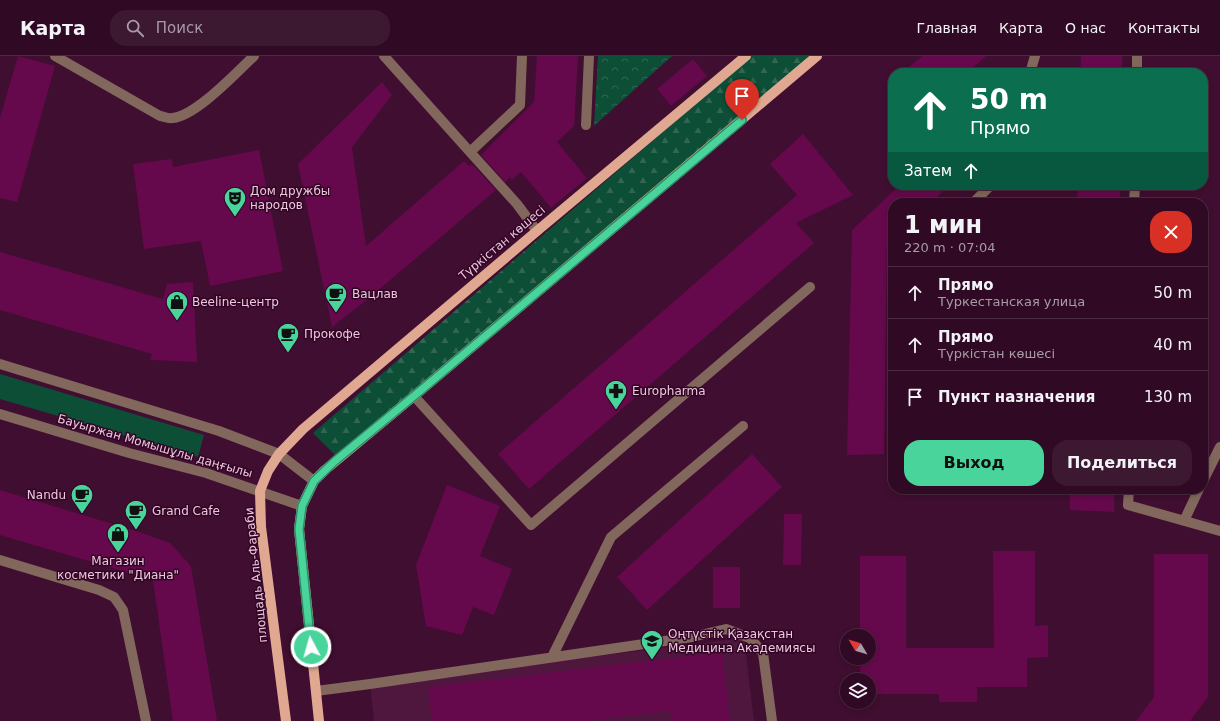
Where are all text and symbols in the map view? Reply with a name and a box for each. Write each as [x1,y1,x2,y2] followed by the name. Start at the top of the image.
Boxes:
[110,10,390,46] search box
[20,17,86,39] text: Карта
[124,17,146,39] icon: search
[156,19,203,37] text: Поиск
[916,20,977,36] text: Главная
[999,20,1043,36] text: Карта
[1065,20,1106,36] text: О нас
[1128,20,1200,36] text: Контакты
[725,79,759,120] pin
[970,83,1048,116] text: 50 m
[904,84,956,136] icon: ahead
[731,85,753,107] icon: arrive
[970,117,1030,138] text: Прямо
[960,160,982,182] icon: ahead
[904,162,952,180] text: Затем
[250,184,330,212] place label: Дом дружбы народов
[222,185,248,218] theatre icon: Дом дружбы народов
[455,203,548,284] street label: Түркістан көшесі
[904,211,982,239] text: 1 мин
[1150,211,1192,253] button: close
[904,240,995,255] text: 220 m · 07:04
[938,276,994,294] text: Прямо
[323,281,349,314] cafe icon: Вацлав
[904,282,926,304] icon: ahead
[1154,284,1192,302] text: 50 m
[352,287,398,301] place label: Вацлав
[164,289,190,322] shop icon: Beeline-центр
[938,294,1085,309] text: Туркестанская улица
[192,295,279,309] place label: Beeline-центр
[275,321,301,354] cafe icon: Прокофе
[304,327,360,341] place label: Прокофе
[938,328,994,346] text: Прямо
[904,334,926,356] icon: ahead
[1154,336,1192,354] text: 40 m
[938,346,1055,361] text: Түркістан көшесі
[603,378,629,411] pharmacy icon: Europharma
[632,384,706,398] place label: Europharma
[904,386,926,408] icon: arrive
[938,388,1095,406] text: Пункт назначения
[1144,388,1192,406] text: 130 m
[56,411,254,481] street label: Бауыржан Момышұлы даңғылы
[904,440,1044,486] button: Выход
[1052,440,1192,486] button: Поделиться
[69,482,95,515] cafe icon: Nandu
[27,488,66,502] place label: Nandu
[123,498,149,531] cafe icon: Grand Cafe
[152,504,220,518] place label: Grand Cafe
[242,507,270,643] street label: площадь Аль-Фараби
[105,521,131,554] shop icon: Магазин косметики "Диана"
[57,554,179,582] place label: Магазин косметики "Диана"
[290,626,332,668] position arrow
[668,627,815,655] place label: Оңтүстік Қазақстан Медицина Академиясы
[639,628,665,661] school or university icon: Оңтүстік Қазақстан Медицина Академиясы
[840,629,876,665] north arrow
[840,629,876,709] map controls
[840,673,876,709] button: layers

